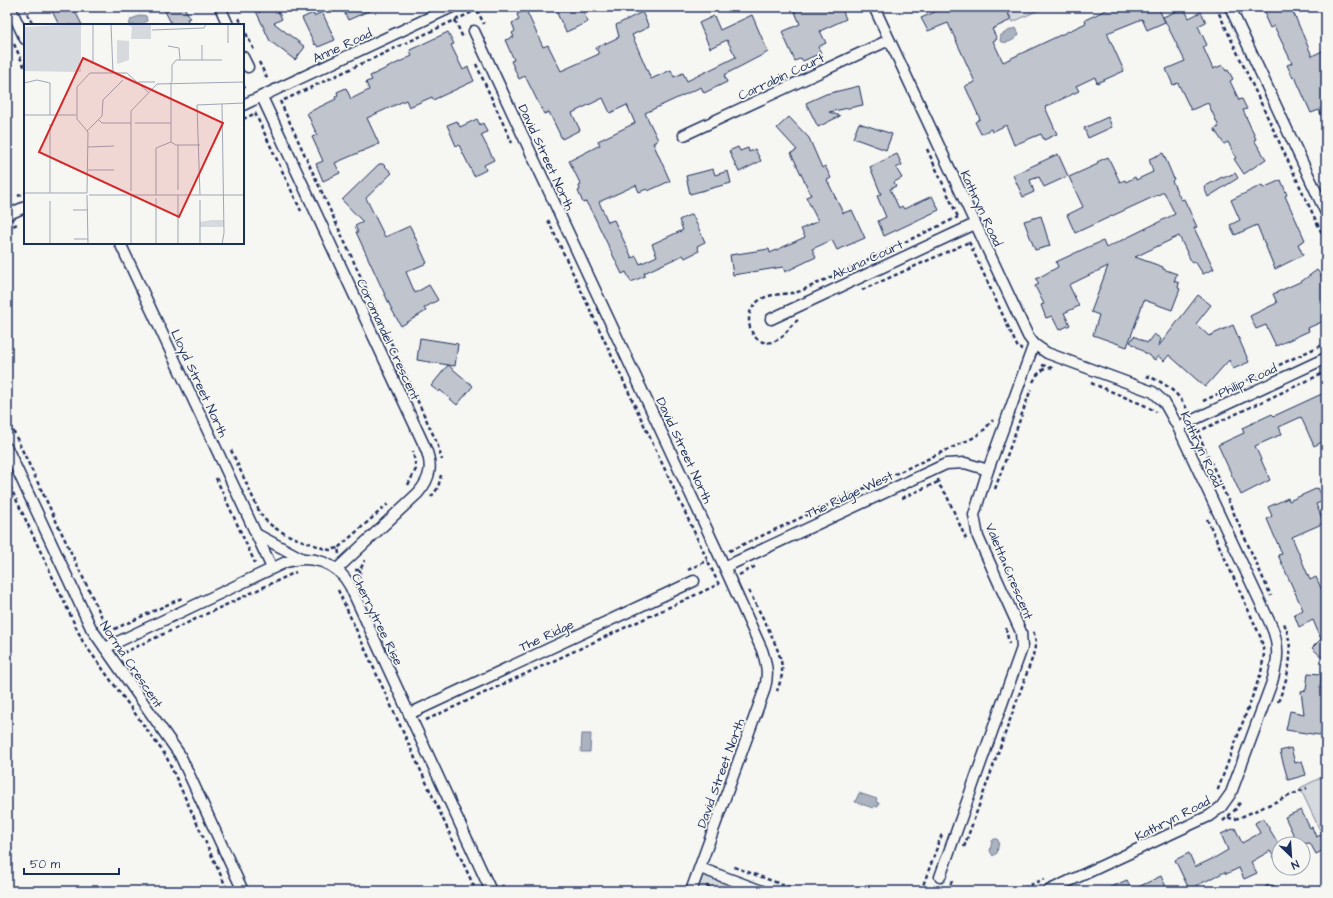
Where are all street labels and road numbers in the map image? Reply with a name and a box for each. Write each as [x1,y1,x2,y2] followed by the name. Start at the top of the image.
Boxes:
[310,24,375,67] street label: Anne Road
[735,49,828,105] street label: Carrabin Court
[514,101,579,214] street label: David Street North
[955,167,1007,250] street label: Kathryn Road
[829,235,907,284] street label: Akuna Court
[352,276,424,404] street label: Coromandel Crescent
[165,327,232,441] street label: Lloyd Street North
[1215,359,1280,402] street label: Philip Road
[652,394,717,507] street label: David Street North
[1175,408,1227,491] street label: Kathryn Road
[803,466,897,524] street label: The Ridge West
[981,520,1038,623] street label: Valetta Crescent
[346,570,407,669] street label: Cherrytree Rise
[516,615,577,657] street label: The Ridge
[95,617,167,712] street label: Norma Crescent
[693,716,749,831] street label: David Street North
[1132,792,1214,846] street label: Kathryn Road

